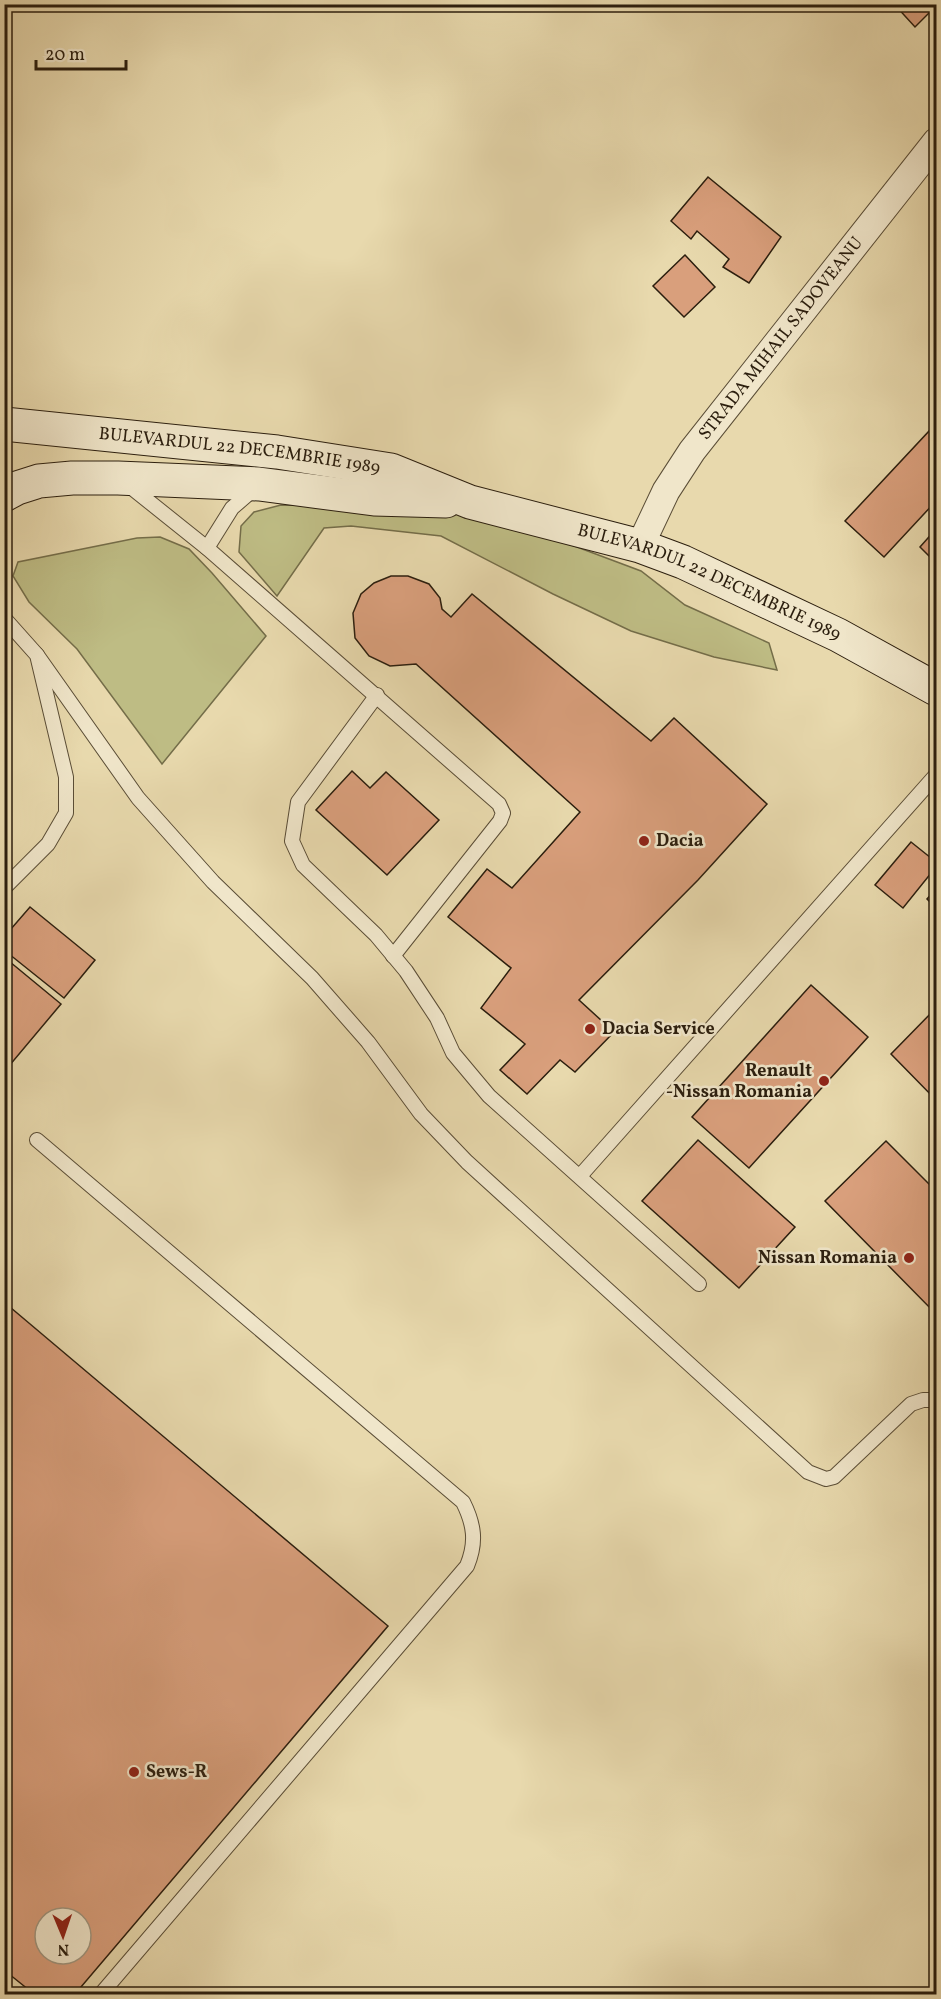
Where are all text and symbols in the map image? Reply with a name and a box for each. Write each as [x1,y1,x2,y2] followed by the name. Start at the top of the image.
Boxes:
[36,33,126,71] scale bar
[45,43,85,68] text: 20 m
[693,232,869,445] street label: STRADA MIHAIL SADOVEANU
[98,421,382,481] street label: BULEVARDUL 22 DECEMBRIE 1989
[575,518,845,647] street label: BULEVARDUL 22 DECEMBRIE 1989
[656,829,704,854] place label: Dacia
[637,834,651,848] marker: Dacia
[602,1017,715,1042] place label: Dacia Service
[583,1022,597,1036] marker: Dacia Service
[666,1059,812,1105] place label: Renault -Nissan Romania
[817,1074,831,1088] marker: Renault -Nissan Romania
[758,1246,897,1271] place label: Nissan Romania
[902,1251,916,1265] marker: Nissan Romania
[146,1760,208,1785] place label: Sews-R
[127,1765,141,1779] marker: Sews-R
[33,1906,93,1966] north arrow
[57,1938,70,1960] text: N

